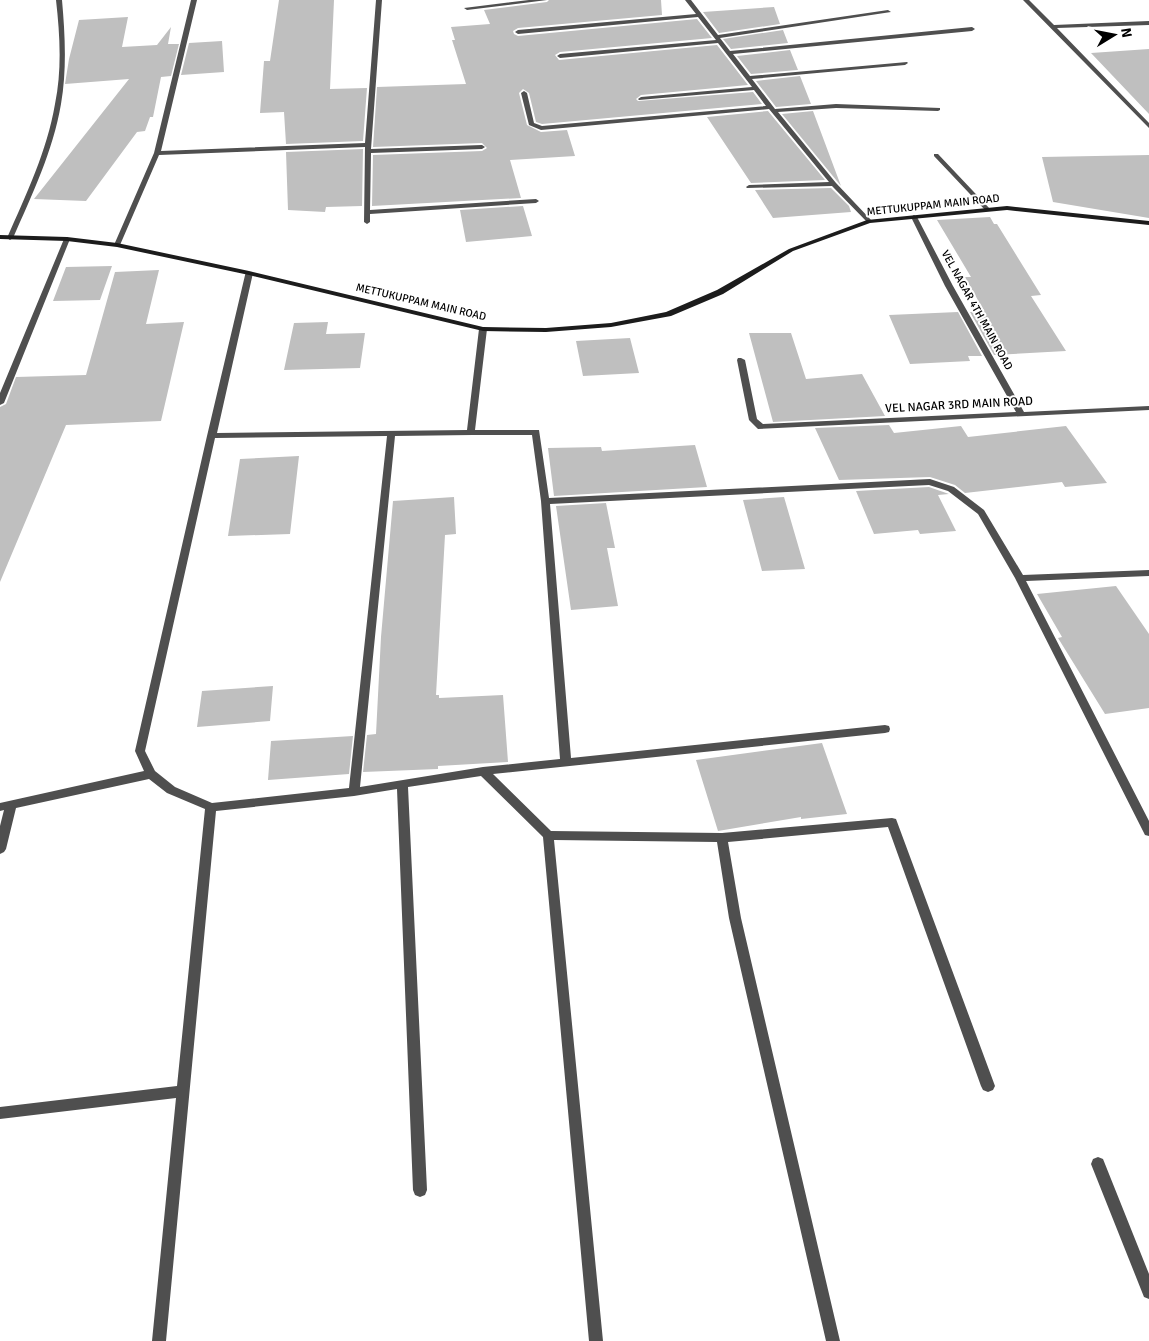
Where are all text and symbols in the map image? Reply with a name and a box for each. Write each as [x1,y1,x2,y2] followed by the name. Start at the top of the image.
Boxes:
[1089,10,1139,60] north arrow
[1117,27,1136,39] text: N
[866,192,1000,218] street label: METTUKUPPAM MAIN ROAD
[939,248,1015,372] street label: VEL NAGAR 4TH MAIN ROAD
[355,281,487,323] street label: METTUKUPPAM MAIN ROAD
[885,394,1034,416] street label: VEL NAGAR 3RD MAIN ROAD

